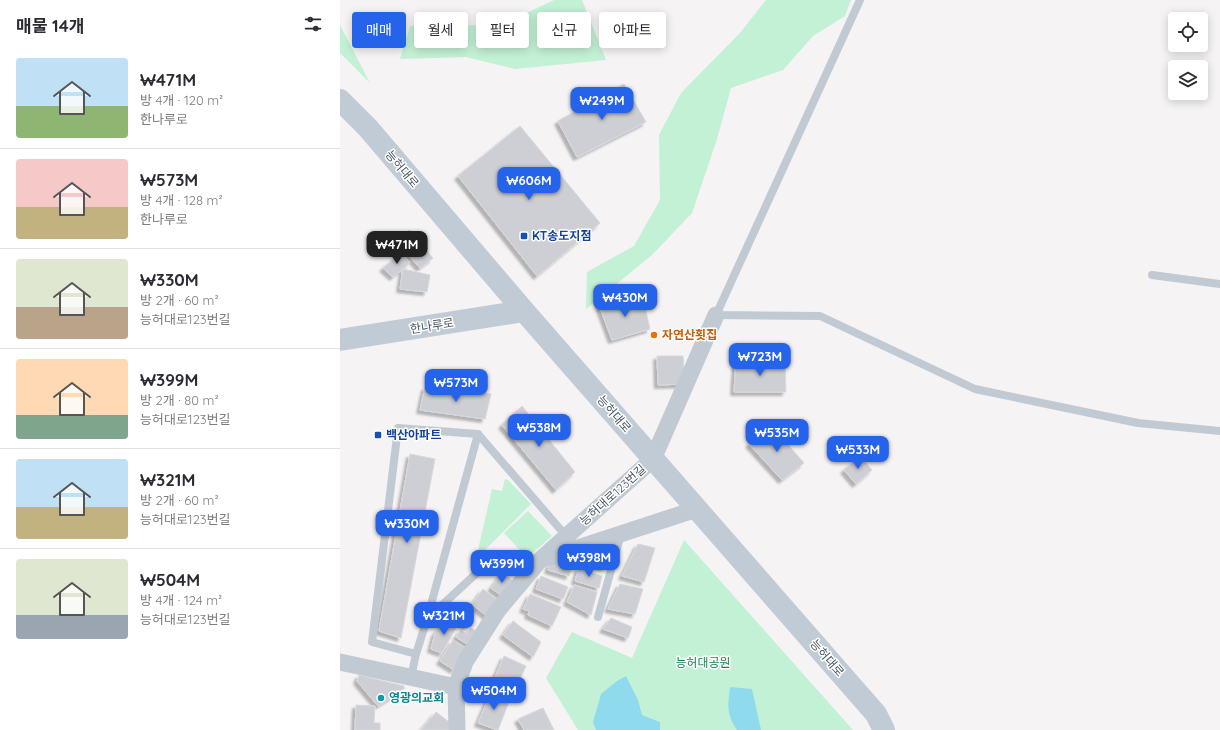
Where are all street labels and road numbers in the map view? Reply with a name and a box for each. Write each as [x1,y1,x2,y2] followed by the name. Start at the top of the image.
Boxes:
[382,147,422,190] street label: 능허대로
[409,315,455,336] street label: 한나루로
[594,392,635,435] street label: 능허대로
[577,461,649,528] street label: 능허대로123번길
[807,636,848,679] street label: 능허대로

